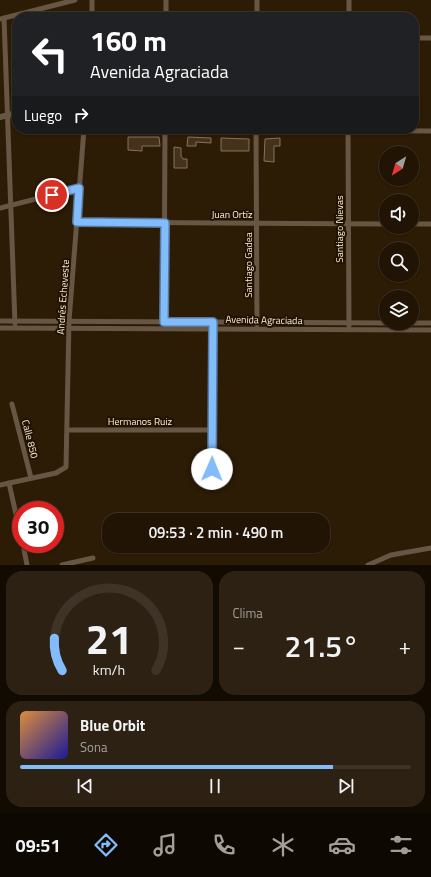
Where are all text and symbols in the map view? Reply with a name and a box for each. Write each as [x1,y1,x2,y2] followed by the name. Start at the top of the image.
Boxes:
[90,19,167,62] text: 160 m
[24,28,76,80] icon: left
[90,58,229,85] text: Avenida Agraciada
[24,104,62,127] text: Luego
[70,104,92,126] icon: right
[379,146,419,186] north arrow
[379,146,419,330] map controls
[35,178,69,212] pin
[41,184,63,206] icon: arrive
[379,194,419,234] button: sound
[332,195,347,263] street label: Santiago Nievas
[211,207,253,222] street label: Juan Ortíz
[241,232,256,298] street label: Santiago Gadea
[379,242,419,282] button: search
[53,259,73,335] street label: Andrés Echeveste
[379,290,419,330] button: layers
[225,312,303,328] street label: Avenida Agraciada
[108,414,173,429] street label: Hermanos Ruiz
[18,418,42,460] street label: Calle 850
[191,448,233,490] position arrow
[12,501,64,553] speed limit sign: 30
[149,521,283,544] text: 09:53 · 2 min · 490 m
[233,603,263,623] text: Clima
[86,607,133,670] text: 21
[285,623,359,669] text: 21.5°
[233,629,245,663] text: −
[399,629,411,663] text: +
[93,659,125,681] text: km/h
[80,714,145,737] text: Blue Orbit
[80,737,107,757] text: Sona
[74,775,96,797] icon: previous
[204,775,226,797] icon: pause
[335,775,357,797] icon: next
[92,831,120,859] icon: directions
[151,831,179,859] icon: music
[210,831,238,859] icon: phone
[269,831,297,859] icon: climate
[328,831,356,859] icon: car
[387,831,415,859] icon: filters
[16,832,61,859] text: 09:51

